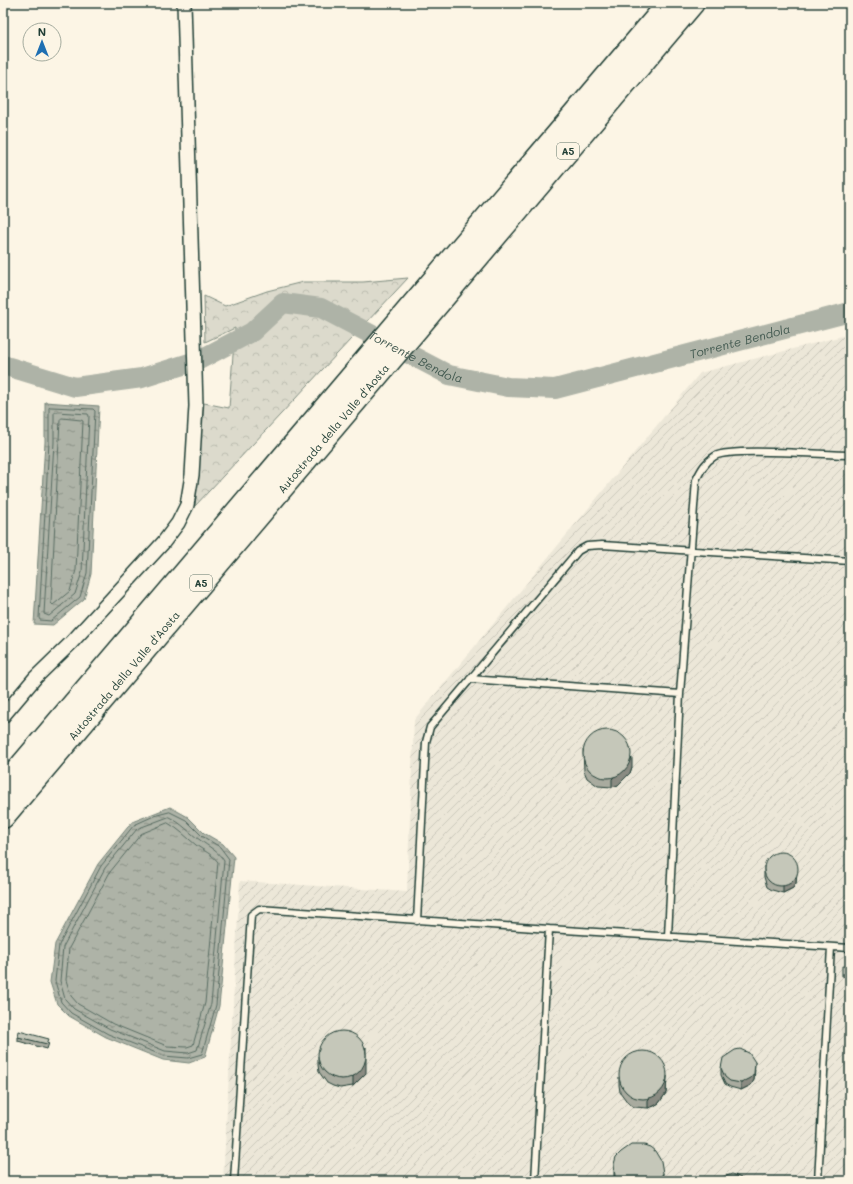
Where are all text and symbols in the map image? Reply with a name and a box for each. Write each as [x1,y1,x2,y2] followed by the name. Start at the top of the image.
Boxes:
[22,22,62,62] north arrow
[38,24,46,39] text: N
[557,143,579,159] road number: A5
[688,320,792,362] water label: Torrente Bendola
[366,326,464,386] water label: Torrente Bendola
[274,360,392,496] street label: Autostrada della Valle d'Aosta
[190,575,212,591] road number: A5
[64,607,182,743] street label: Autostrada della Valle d'Aosta

